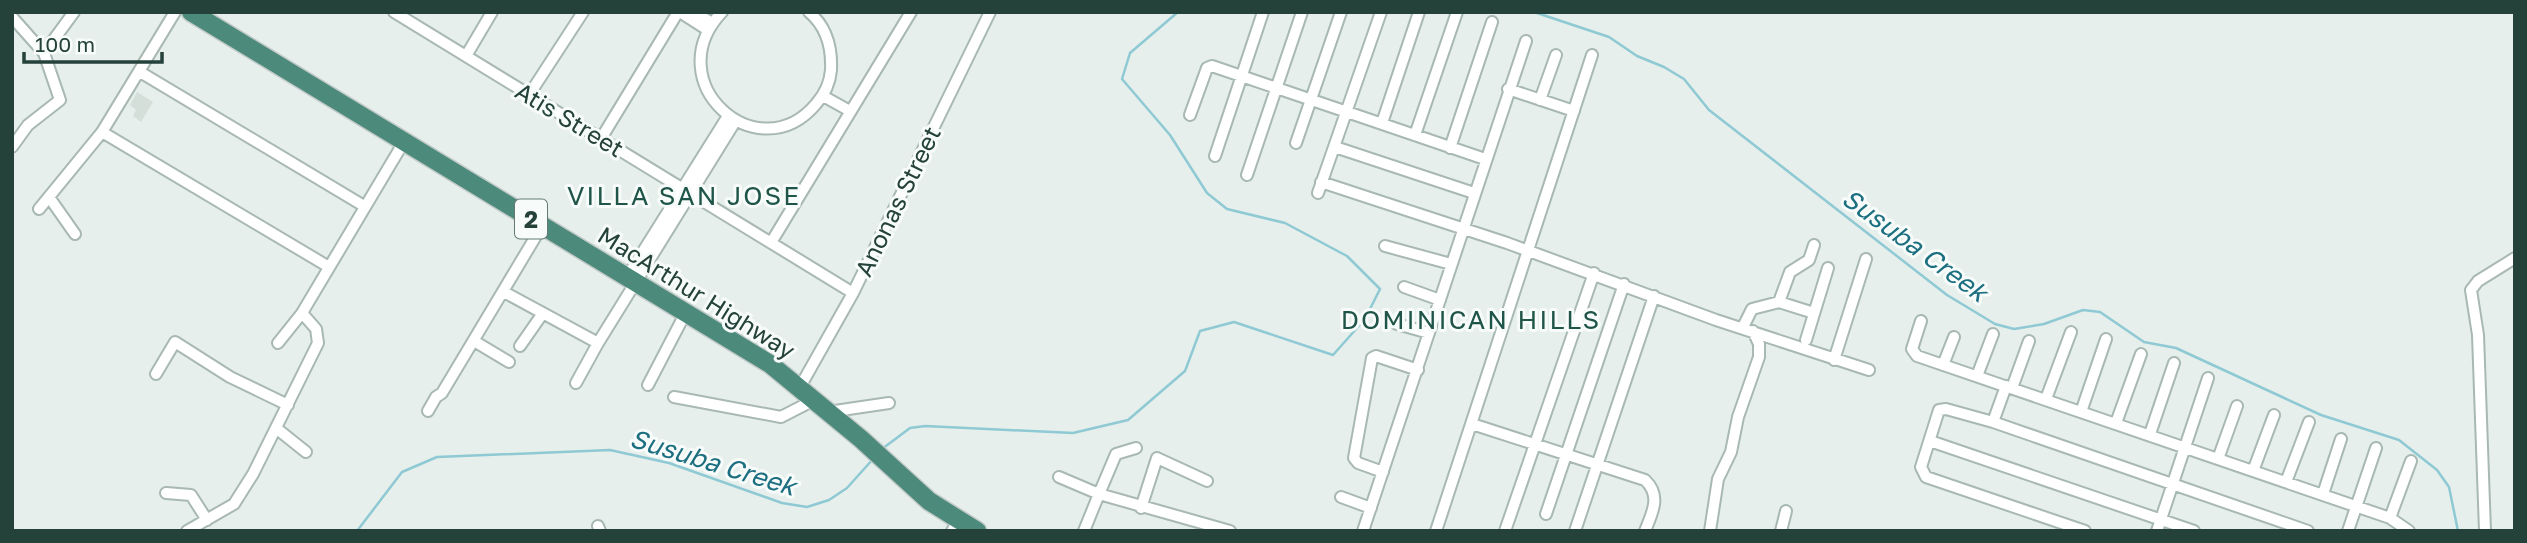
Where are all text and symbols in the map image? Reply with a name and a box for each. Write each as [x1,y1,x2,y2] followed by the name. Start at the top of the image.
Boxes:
[24,21,163,65] scale bar
[35,31,95,57] text: 100 m
[511,75,629,163] street label: Atis Street
[848,121,946,281] street label: Anonas Street
[567,180,801,211] district label: VILLA SAN JOSE
[1837,182,1995,309] water label: Susuba Creek
[515,200,547,238] road number: 2
[593,220,801,364] street label: MacArthur Highway
[1341,304,1601,335] district label: DOMINICAN HILLS
[626,422,802,503] water label: Susuba Creek

